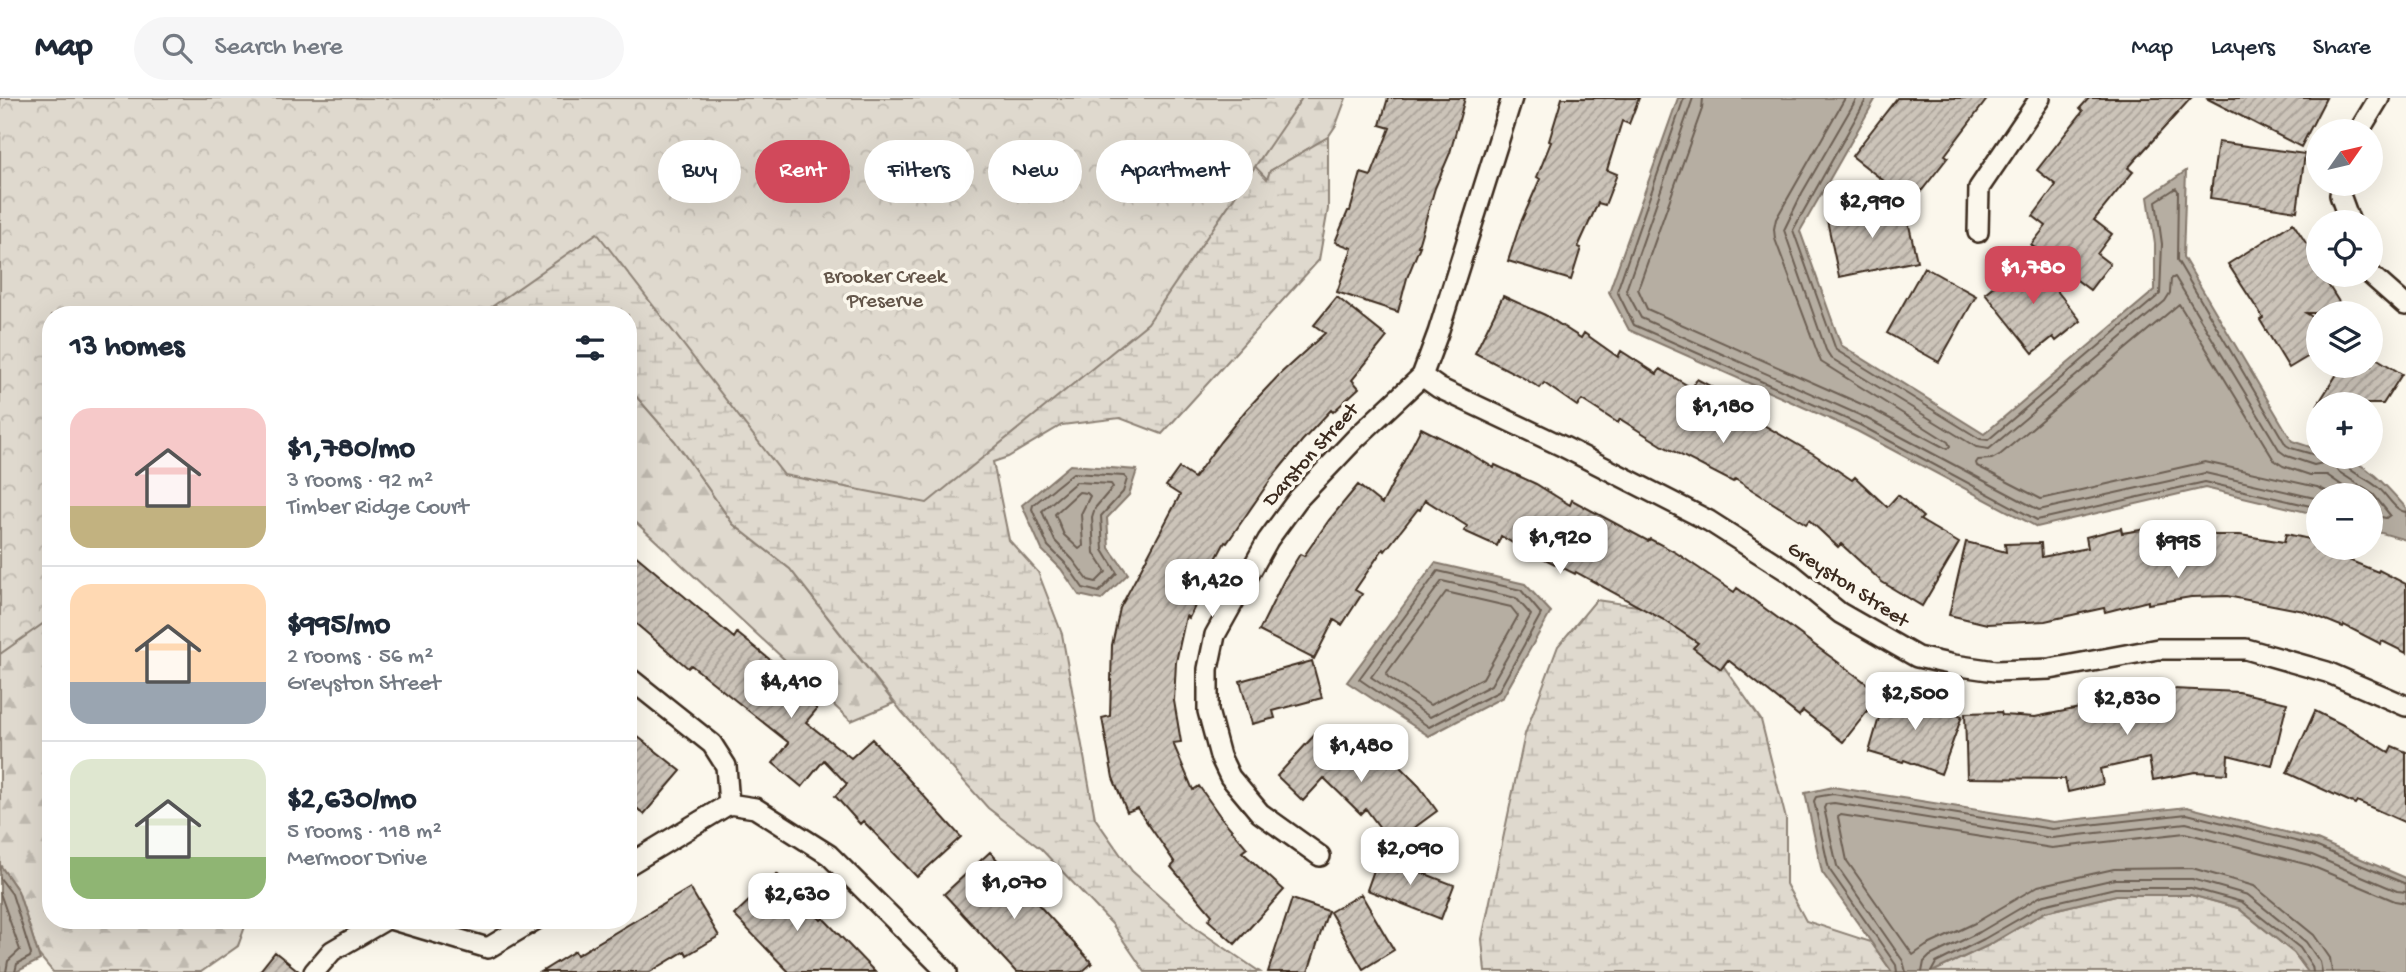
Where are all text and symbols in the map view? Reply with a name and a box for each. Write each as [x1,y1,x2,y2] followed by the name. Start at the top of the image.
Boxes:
[134,17,624,80] search box
[35,29,92,67] text: Map
[158,29,196,67] icon: search
[214,33,343,64] text: Search here
[2131,34,2173,63] text: Map
[2211,34,2275,63] text: Layers
[2313,34,2371,63] text: Share
[2306,119,2384,196] north arrow
[2306,119,2383,560] map controls
[658,140,741,203] chip: Buy
[755,140,850,203] chip: Rent
[864,140,974,203] chip: Filters
[988,140,1082,203] chip: New
[1096,140,1253,203] chip: Apartment
[1815,180,1929,240] pin: $2,990
[1840,189,1904,216] text: $2,990
[2306,210,2383,287] button: locate
[1976,246,2090,306] pin: $1,780
[2001,255,2065,282] text: $1,780
[823,266,949,315] park label: Brooker Creek Preserve
[2306,301,2383,378] button: layers
[571,329,609,367] icon: filters
[70,331,184,366] text: 13 homes
[1666,386,1780,445] pin: $1,180
[2306,392,2383,469] button: +
[1692,394,1754,421] text: $1,180
[1258,397,1367,515] street label: Darston Street
[287,433,415,468] text: $1,780/mo
[126,436,210,520] icon: home
[287,468,433,495] text: 3 rooms · 92 m²
[2306,483,2383,560] button: −
[287,495,468,522] text: Timber Ridge Court
[1503,517,1617,576] pin: $1,920
[2137,520,2219,580] pin: $995
[1529,525,1591,552] text: $1,920
[2155,529,2201,556] text: $995
[1781,537,1915,636] street label: Greyston Street
[1155,560,1269,619] pin: $1,420
[1181,568,1243,595] text: $1,420
[287,609,390,644] text: $995/mo
[126,612,210,696] icon: home
[287,644,433,671] text: 2 rooms · 56 m²
[734,660,848,720] pin: $4,410
[760,669,822,696] text: $4,410
[287,671,440,698] text: Greyston Street
[1858,672,1972,732] pin: $2,500
[2070,678,2184,737] pin: $2,830
[1881,681,1949,708] text: $2,500
[2094,686,2160,713] text: $2,830
[1304,724,1418,784] pin: $1,480
[1329,733,1393,760] text: $1,480
[287,784,417,819] text: $2,630/mo
[126,787,210,871] icon: home
[287,819,442,846] text: 5 rooms · 118 m²
[1353,828,1467,887] pin: $2,090
[1377,836,1443,863] text: $2,090
[287,846,427,873] text: Mermoor Drive
[957,862,1071,921] pin: $1,070
[982,870,1046,897] text: $1,070
[740,874,854,933] pin: $2,630
[764,882,830,909] text: $2,630

